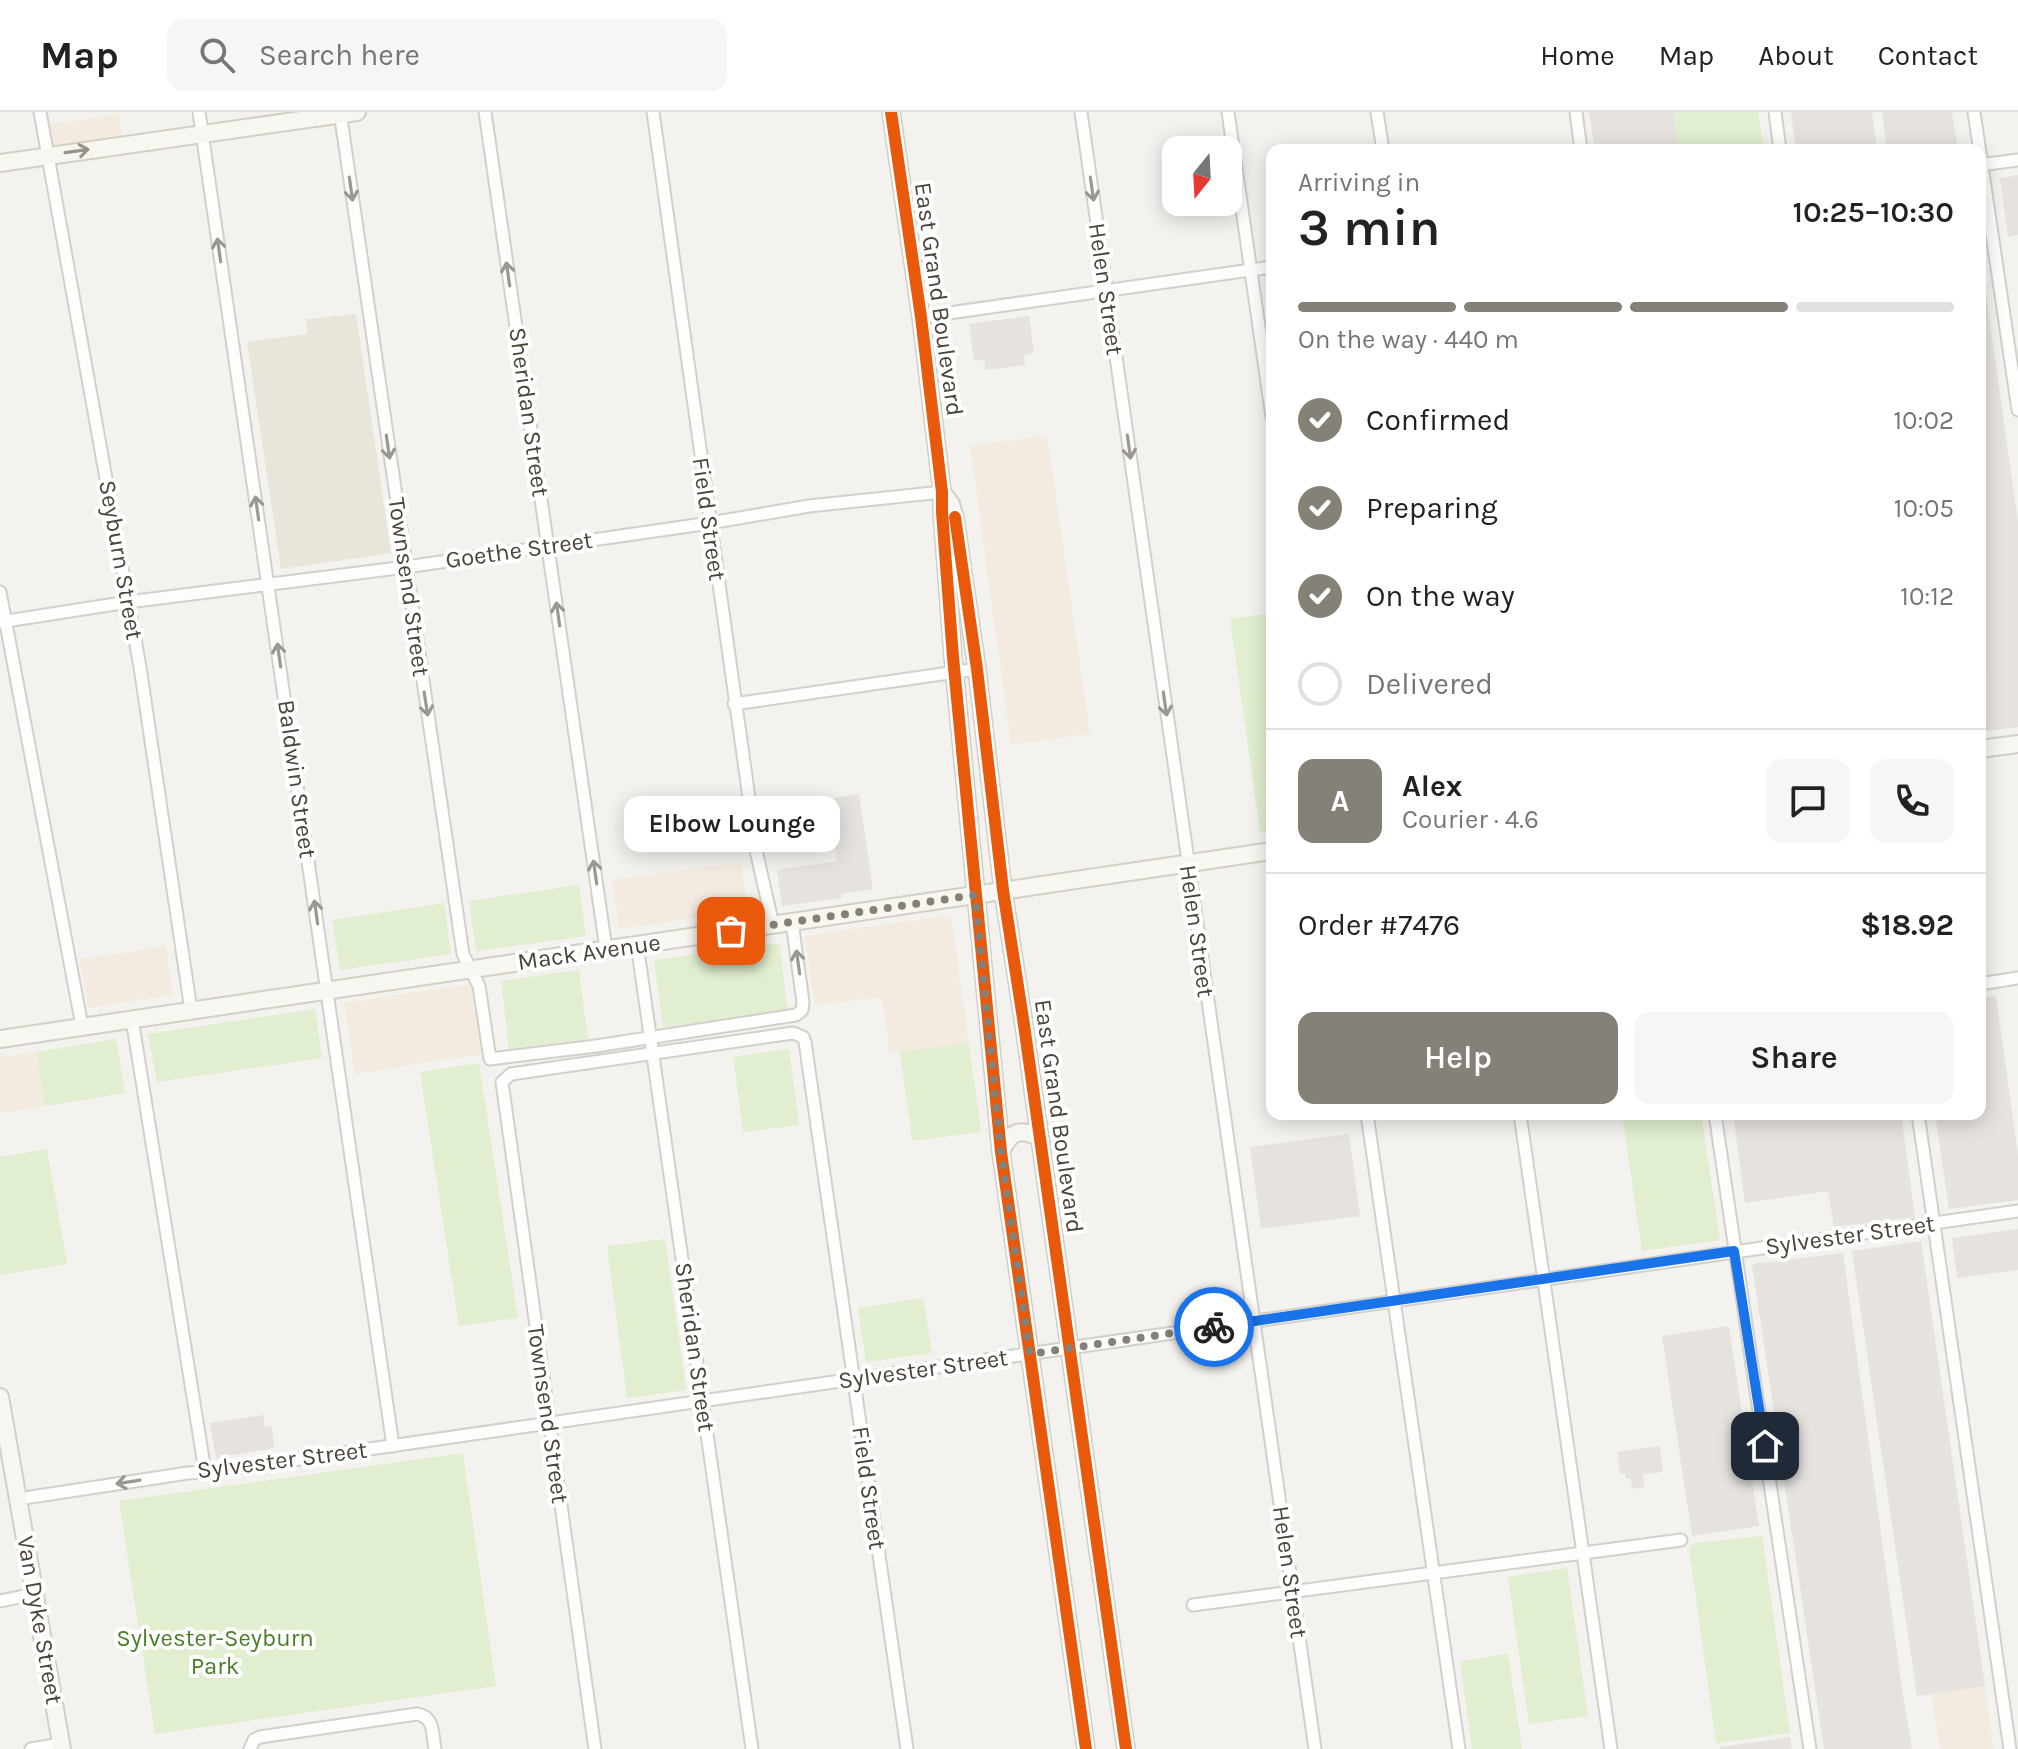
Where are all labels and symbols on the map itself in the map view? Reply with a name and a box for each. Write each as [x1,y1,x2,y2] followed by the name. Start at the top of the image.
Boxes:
[1162,136,1242,216] north arrow
[64,143,89,158] one-way arrow
[344,176,359,201] one-way arrow
[1085,176,1100,201] one-way arrow
[909,180,969,418] street label: East Grand Boulevard
[1083,221,1129,357] street label: Helen Street
[211,238,226,264] one-way arrow
[500,262,515,287] one-way arrow
[503,326,555,498] street label: Sheridan Street
[381,433,396,459] one-way arrow
[1122,433,1137,459] one-way arrow
[686,455,732,583] street label: Field Street
[93,478,149,642] street label: Seyburn Street
[249,496,264,521] one-way arrow
[383,496,435,678] street label: Townsend Street
[444,526,594,574] street label: Goethe Street
[550,602,565,628] one-way arrow
[271,643,286,668] one-way arrow
[419,691,434,716] one-way arrow
[1158,691,1173,716] one-way arrow
[272,698,322,860] street label: Baldwin Street
[623,795,839,851] callout: Elbow Lounge
[587,860,602,885] one-way arrow
[1174,863,1220,999] street label: Helen Street
[697,897,765,965] pin
[308,900,323,925] one-way arrow
[516,928,662,976] street label: Mack Avenue
[790,950,805,975] one-way arrow
[1029,997,1089,1235] street label: East Grand Boulevard
[1763,1209,1937,1261] street label: Sylvester Street
[669,1261,721,1433] street label: Sheridan Street
[1174,1287,1254,1367] courier
[522,1323,574,1505] street label: Townsend Street
[836,1343,1010,1395] street label: Sylvester Street
[1731,1412,1799,1480] pin
[846,1424,892,1552] street label: Field Street
[195,1436,369,1484] street label: Sylvester Street
[116,1475,141,1490] one-way arrow
[1267,1504,1313,1640] street label: Helen Street
[11,1534,69,1706] street label: Van Dyke Street
[116,1624,314,1680] park label: Sylvester-Seyburn Park

